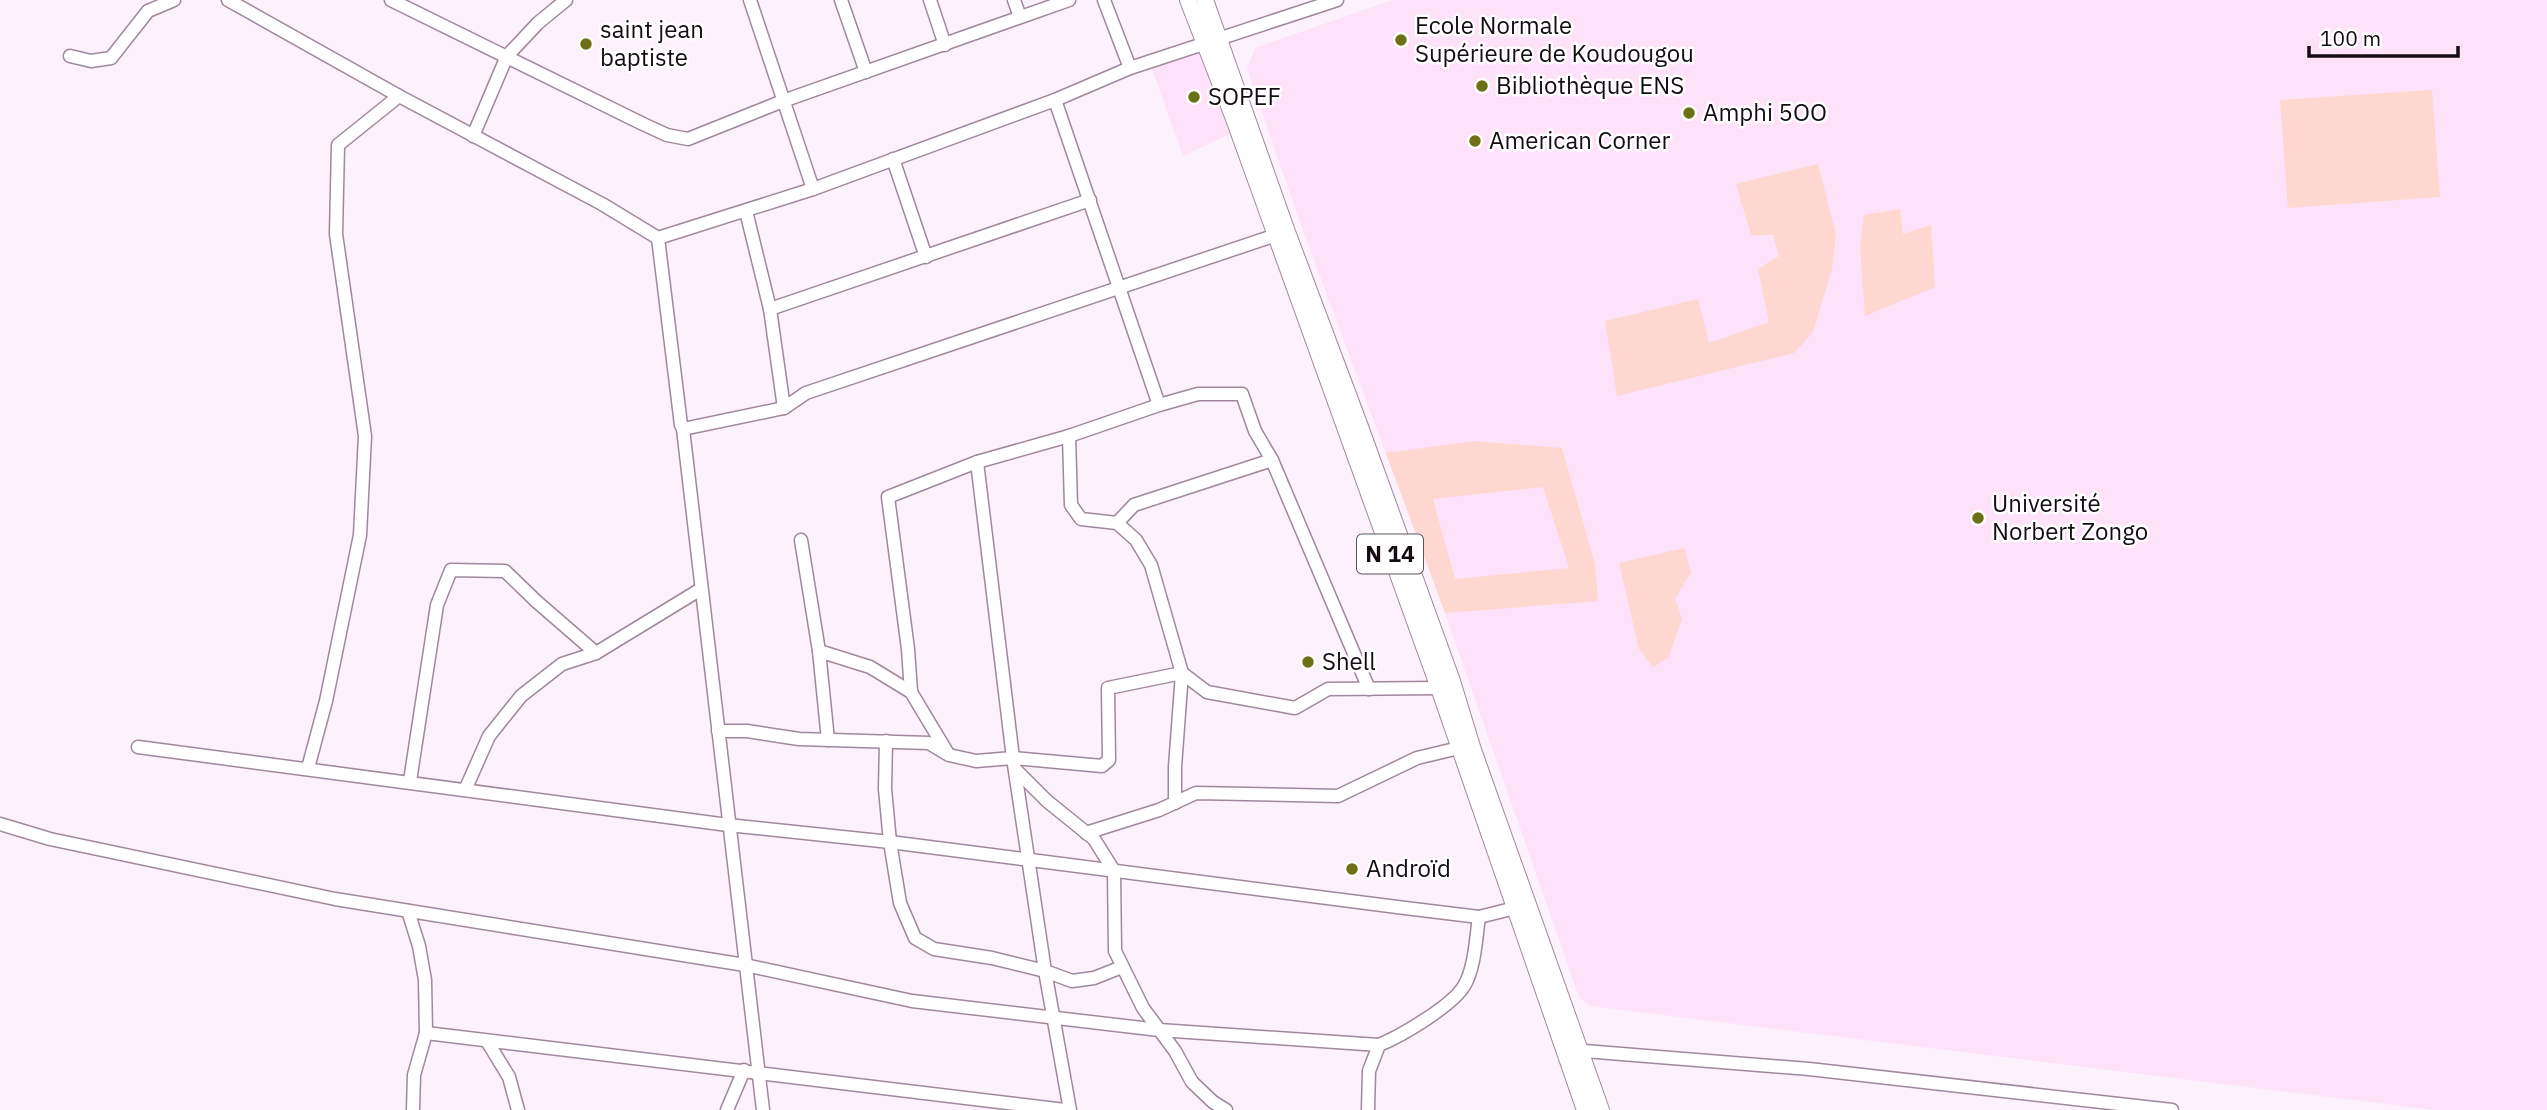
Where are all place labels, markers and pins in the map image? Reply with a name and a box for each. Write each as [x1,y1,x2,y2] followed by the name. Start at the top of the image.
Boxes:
[1415,9,1694,69] place label: Ecole Normale Supérieure de Koudougou
[600,13,704,73] place label: saint jean baptiste
[1393,32,1409,48] marker: Ecole Normale Supérieure de Koudougou
[578,36,594,52] marker: saint jean baptiste
[1496,69,1684,101] place label: Bibliothèque ENS
[1474,78,1490,94] marker: Bibliothèque ENS
[1208,80,1281,112] place label: SOPEF
[1186,89,1202,105] marker: SOPEF
[1703,96,1827,128] place label: Amphi 5OO
[1681,105,1697,121] marker: Amphi 5OO
[1489,124,1670,156] place label: American Corner
[1467,133,1483,149] marker: American Corner
[1992,487,2148,547] place label: Université Norbert Zongo
[1970,510,1986,526] marker: Université Norbert Zongo
[1322,645,1376,677] place label: Shell
[1300,654,1316,670] marker: Shell
[1366,852,1451,884] place label: Androïd
[1344,861,1360,877] marker: Androïd

